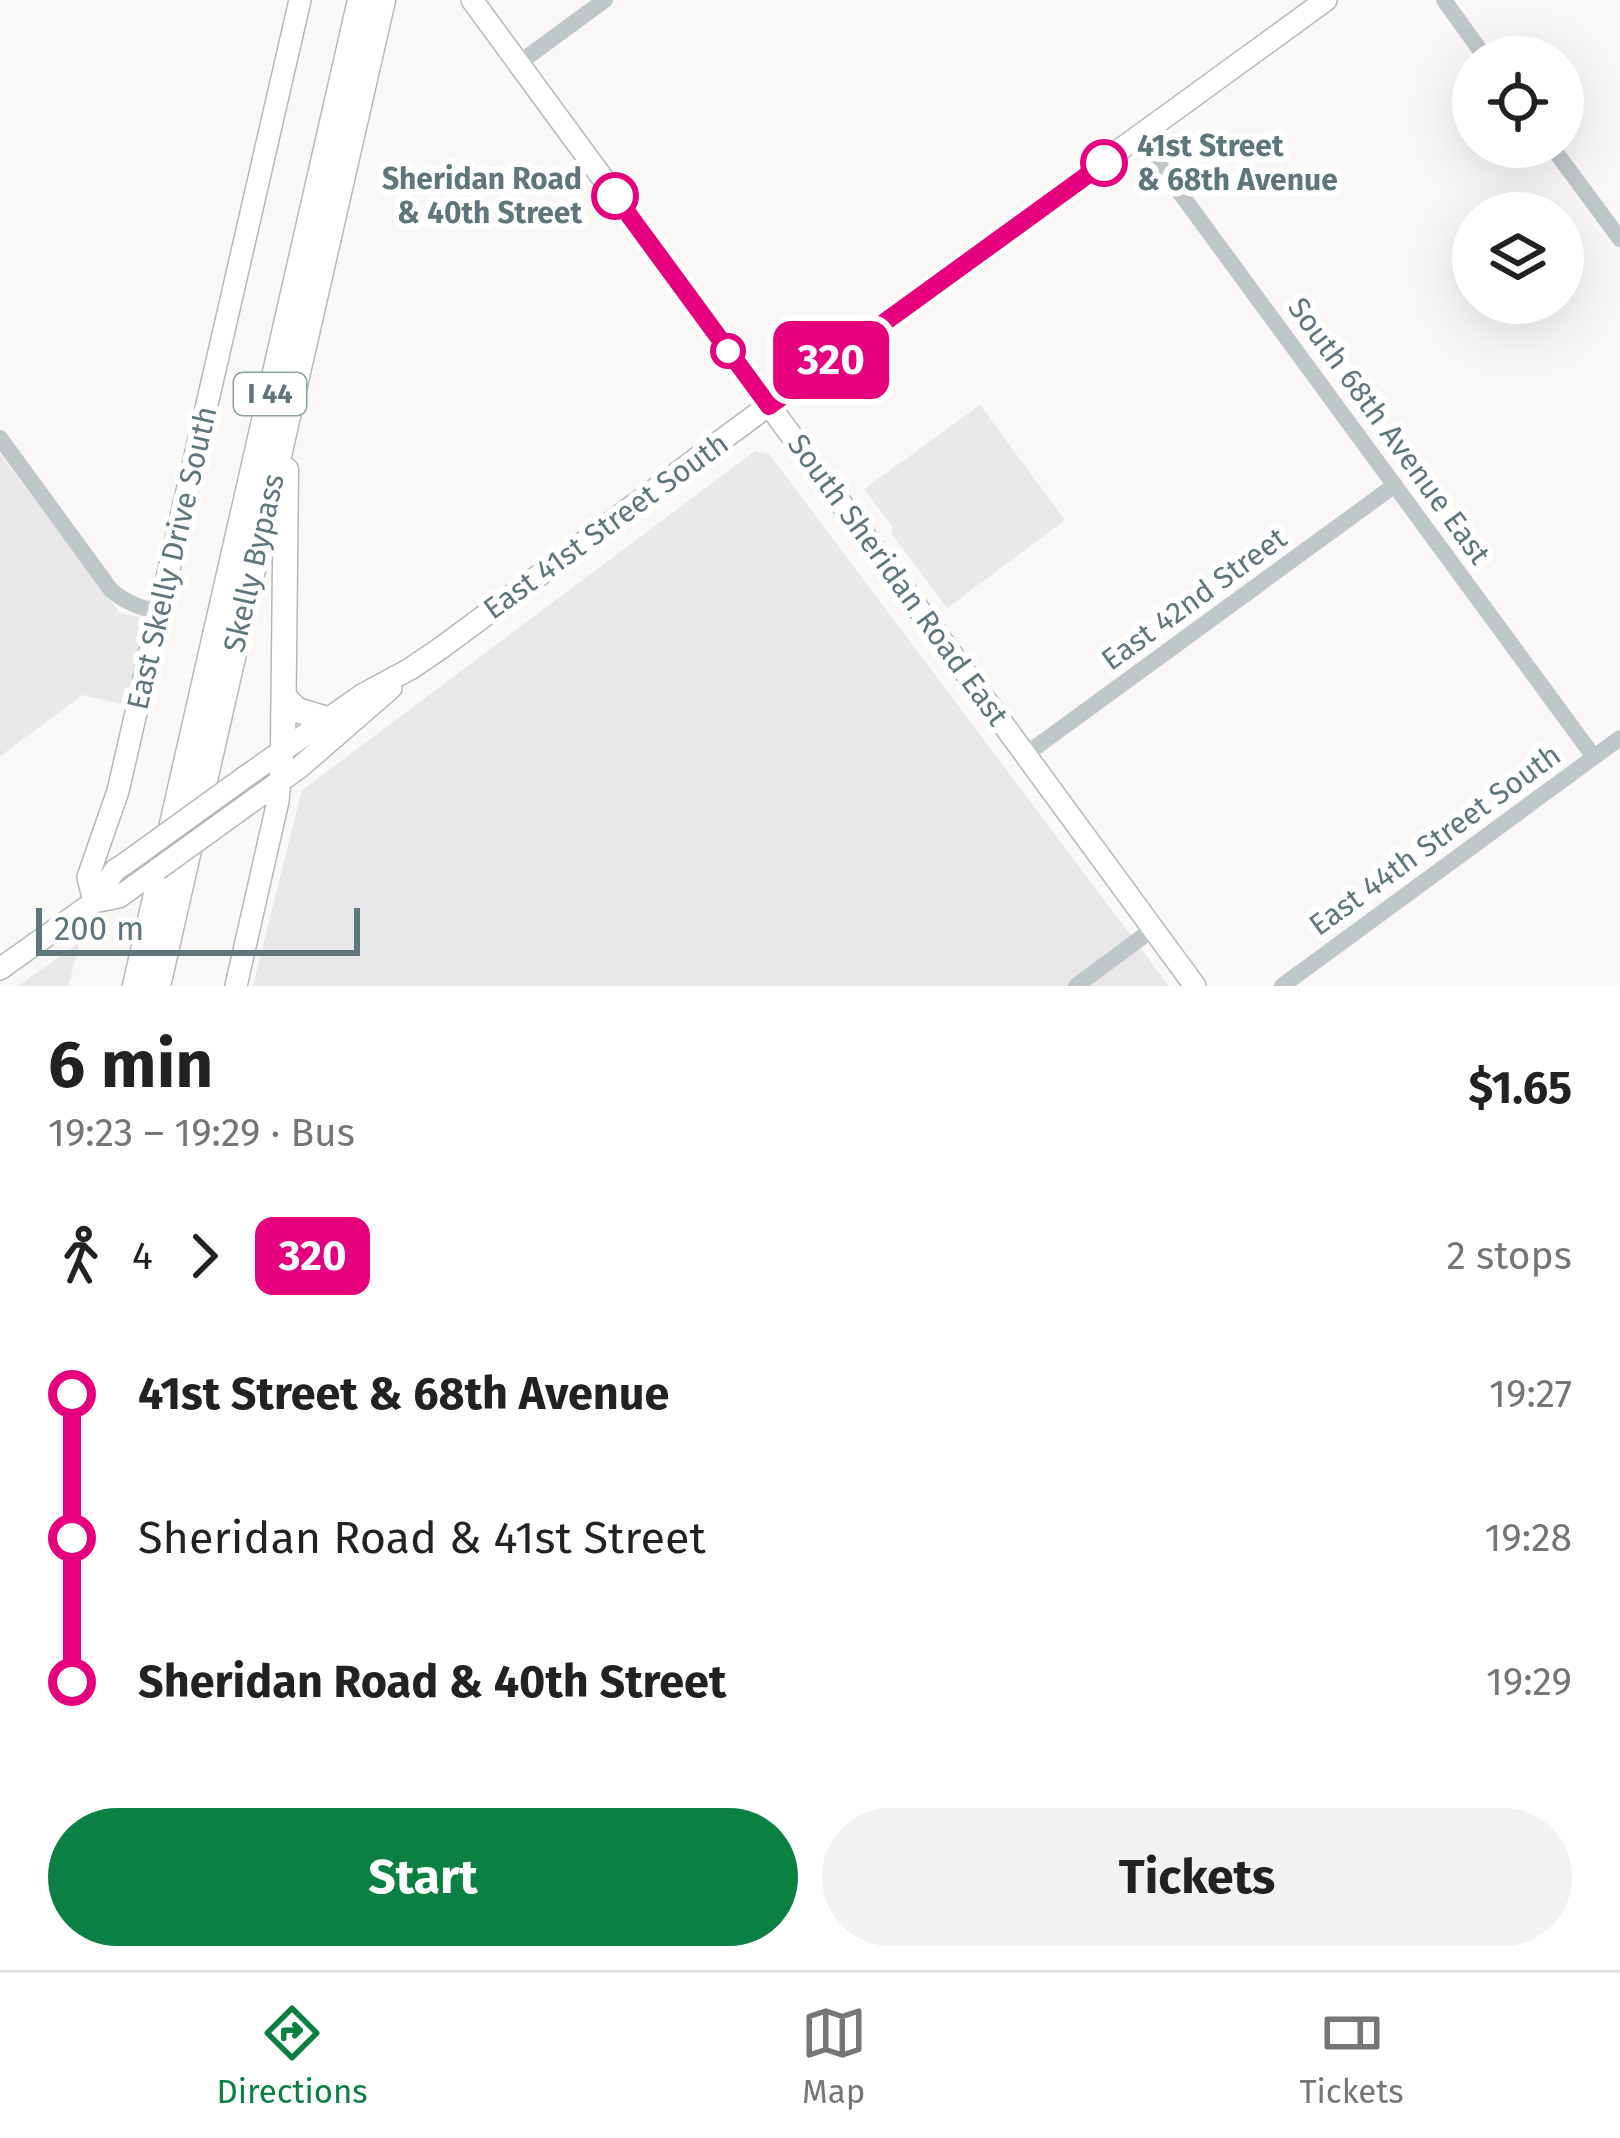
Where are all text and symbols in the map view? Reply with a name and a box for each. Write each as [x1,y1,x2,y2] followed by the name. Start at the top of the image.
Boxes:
[1452,36,1584,324] map controls
[1452,36,1584,168] button: locate
[1137,128,1338,198] place label: 41st Street & 68th Avenue
[1082,141,1126,185] marker: 41st Street & 68th Avenue
[382,161,582,231] place label: Sheridan Road & 40th Street
[593,174,637,218] marker: Sheridan Road & 40th Street
[1452,192,1584,324] button: layers
[1280,291,1498,571] street label: South 68th Avenue East
[762,321,900,399] line badge: 320
[712,335,744,367] unlabelled marker
[797,335,865,385] text: 320
[234,373,306,415] road number: I 44
[120,403,224,713] street label: East Skelly Drive South
[477,425,735,627] street label: East 41st Street South
[780,427,1016,733] street label: South Sheridan Road East
[216,470,292,656] street label: Skelly Bypass
[1095,520,1294,678] street label: East 42nd Street
[1302,737,1568,943] street label: East 44th Street South
[36,902,360,955] scale bar
[54,909,144,949] text: 200 m
[48,1025,213,1104] text: 6 min
[1468,1061,1572,1115] text: $1.65
[48,1110,355,1156] text: 19:23 – 19:29 · Bus
[48,1223,114,1289] icon: walk
[171,1223,237,1289] icon: forward
[279,1231,346,1281] text: 320
[132,1233,153,1279] text: 4
[1446,1233,1572,1279] text: 2 stops
[138,1367,669,1421] text: 41st Street & 68th Avenue
[1489,1371,1572,1417] text: 19:27
[138,1511,706,1565] text: Sheridan Road & 41st Street
[1484,1515,1572,1561] text: 19:28
[138,1655,726,1709] text: Sheridan Road & 40th Street
[1486,1659,1572,1705] text: 19:29
[48,1808,798,1946] button: Start
[822,1808,1572,1946] button: Tickets
[216,2000,368,2112] tab: Directions
[801,2000,867,2112] tab: Map
[1300,2000,1404,2112] tab: Tickets

